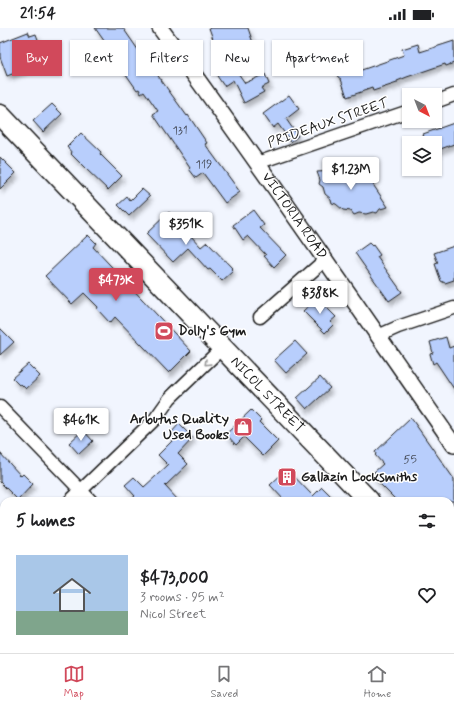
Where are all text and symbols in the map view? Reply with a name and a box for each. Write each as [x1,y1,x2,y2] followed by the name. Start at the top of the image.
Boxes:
[20,4,56,24] text: 21:54
[12,40,62,76] chip: Buy
[70,40,128,76] chip: Rent
[136,40,203,76] chip: Filters
[211,40,264,76] chip: New
[272,40,363,76] chip: Apartment
[402,88,442,128] north arrow
[402,88,442,176] map controls
[265,94,391,152] street label: PRIDEAUX STREET
[172,123,188,139] house number: 131
[402,136,442,176] button: layers
[196,157,212,173] house number: 119
[318,157,384,191] pin: $1.23M
[331,161,371,178] text: $1.23M
[258,169,331,263] street label: VICTORIA ROAD
[158,212,214,246] pin: $351K
[169,216,203,233] text: $351K
[88,268,144,302] pin: $473K
[98,272,134,289] text: $473K
[292,281,348,315] pin: $388K
[302,285,338,302] text: $388K
[153,320,175,342] sports icon: Dolly's Gym
[178,322,246,340] place label: Dolly's Gym
[227,353,308,437] street label: NICOL STREET
[204,358,212,366] one-way arrow
[53,408,109,442] pin: $461K
[130,410,230,444] place label: Arbutus Quality Used Books
[63,412,99,429] text: $461K
[232,416,254,438] shop icon: Arbutus Quality Used Books
[403,452,417,468] house number: 55
[276,466,298,488] building icon: Gallazin Locksmiths
[301,468,418,486] place label: Gallazin Locksmiths
[16,510,75,532] text: 5 homes
[416,510,438,532] icon: filters
[140,567,209,589] text: $473,000
[48,571,96,619] icon: home
[416,584,438,606] icon: heart
[140,589,224,606] text: 3 rooms · 95 m²
[140,606,206,623] text: Nicol Street
[63,663,85,701] tab: Map
[210,663,238,701] tab: Saved
[364,663,391,701] tab: Home

